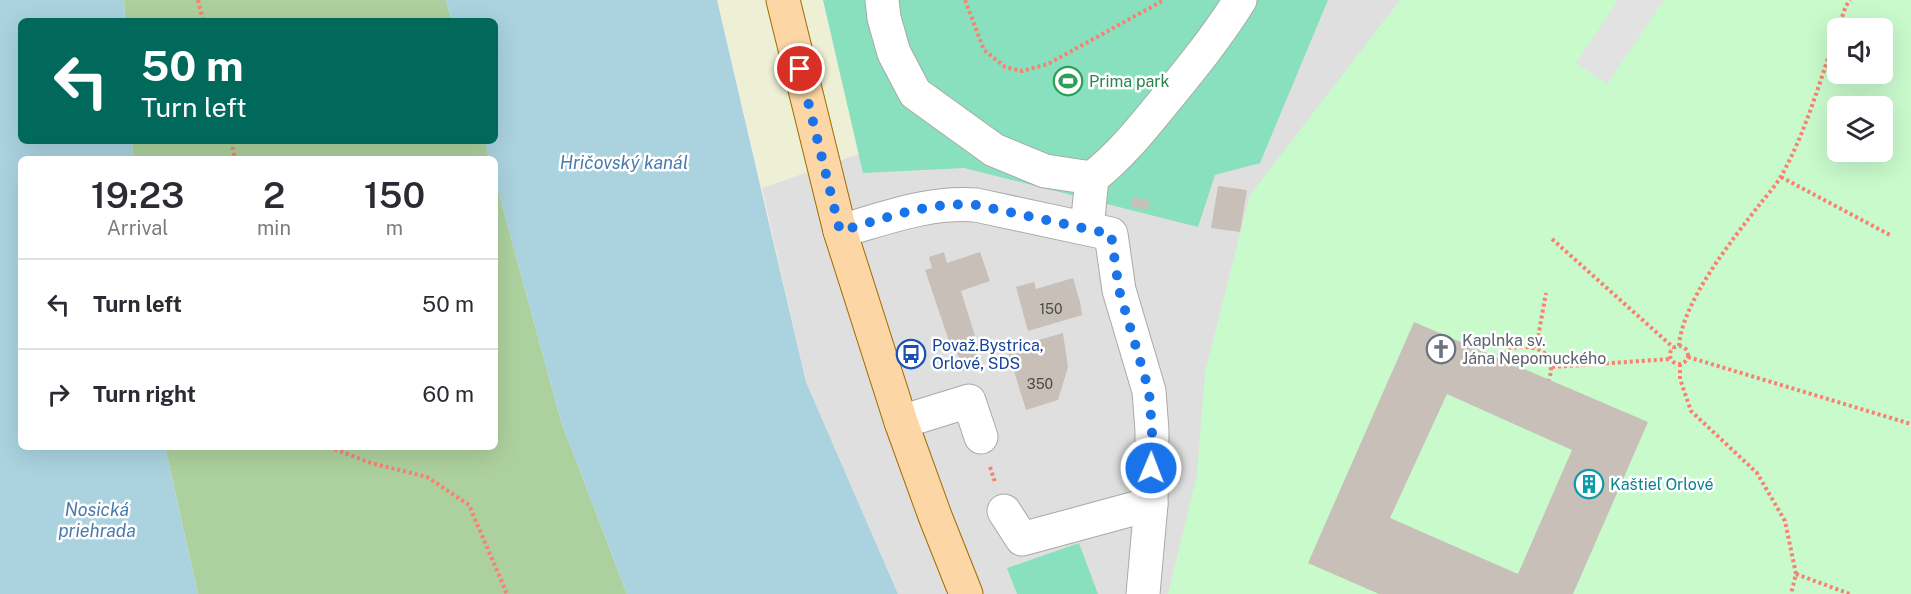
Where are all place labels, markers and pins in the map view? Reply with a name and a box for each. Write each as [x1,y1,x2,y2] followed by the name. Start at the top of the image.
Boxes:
[774,43,825,94] pin
[1052,65,1084,97] sports icon: Prima park
[1089,72,1170,91] place label: Prima park
[1462,331,1606,368] place label: Kaplnka sv. Jána Nepomuckého
[1425,333,1457,365] church icon: Kaplnka sv. Jána Nepomuckého
[932,336,1044,373] place label: Považ.Bystrica, Orlové, SDS
[895,338,927,370] bus stop icon: Považ.Bystrica, Orlové, SDS
[1573,468,1605,500] building icon: Kaštieľ Orlové
[1610,475,1714,494] place label: Kaštieľ Orlové

